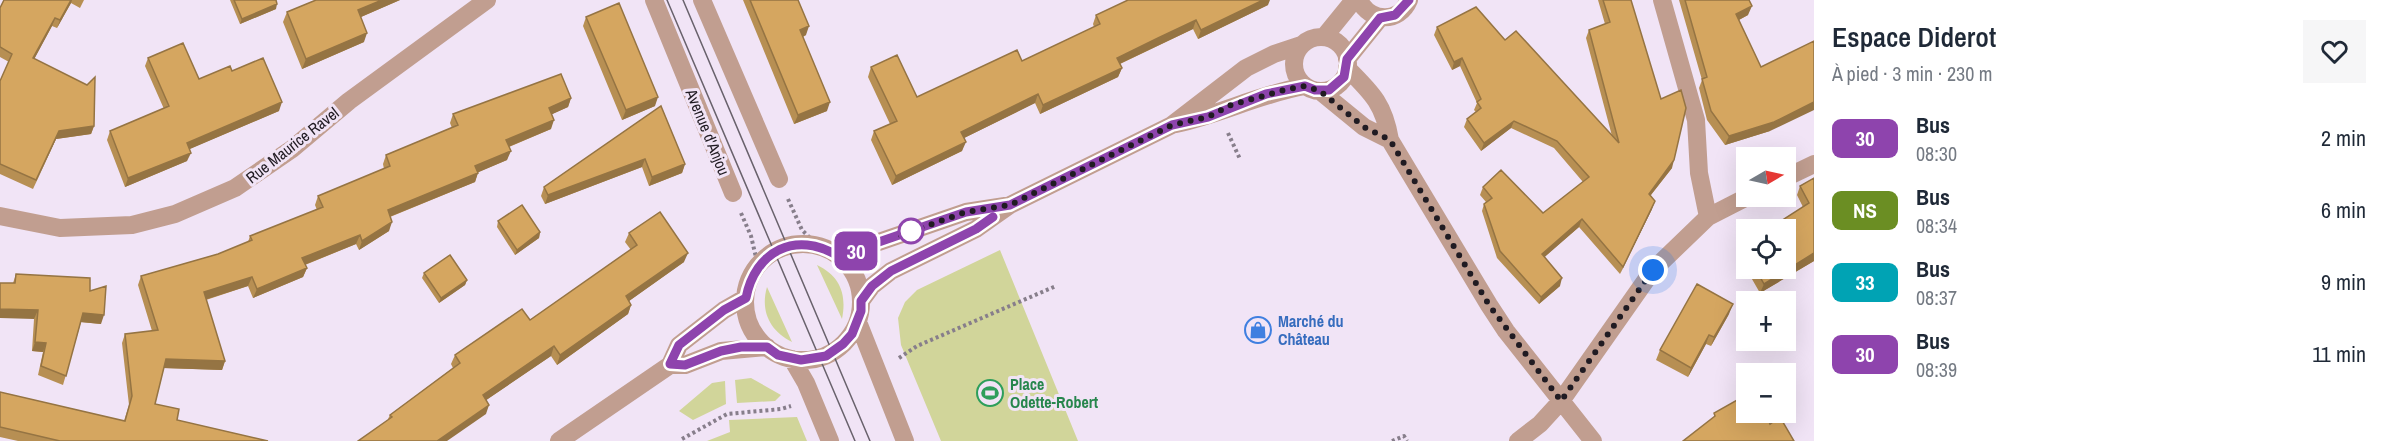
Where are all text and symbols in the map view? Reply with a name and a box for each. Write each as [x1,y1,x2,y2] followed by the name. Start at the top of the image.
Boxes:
[1832,18,1996,56] text: Espace Diderot
[2303,20,2366,83] button: heart
[1832,60,1992,87] text: À pied · 3 min · 230 m
[680,85,735,178] street label: Avenue d'Anjou
[241,102,343,188] street label: Rue Maurice Ravel
[1916,110,1950,140] text: Bus
[2321,123,2366,153] text: 2 min
[1855,124,1875,153] text: 30
[1916,140,1957,167] text: 08:30
[1736,147,1796,207] north arrow
[1736,147,1796,423] map controls
[1916,182,1950,212] text: Bus
[2321,195,2366,225] text: 6 min
[1853,196,1877,225] text: NS
[1916,212,1957,239] text: 08:34
[898,218,924,244] unlabelled marker
[1736,219,1796,279] button: locate
[829,232,883,270] line badge: 30
[846,237,866,266] text: 30
[1916,254,1950,284] text: Bus
[1638,255,1668,285] your location
[2321,267,2366,297] text: 9 min
[1855,268,1875,297] text: 33
[1916,284,1957,311] text: 08:37
[1736,291,1796,351] button: +
[1278,310,1344,350] place label: Marché du Château
[1243,315,1273,345] shop icon: Marché du Château
[1916,326,1950,356] text: Bus
[2312,339,2366,369] text: 11 min
[1855,340,1875,369] text: 30
[1916,356,1957,383] text: 08:39
[1736,363,1796,423] button: −
[1010,373,1099,413] place label: Place Odette-Robert
[975,378,1005,408] sports icon: Place Odette-Robert

